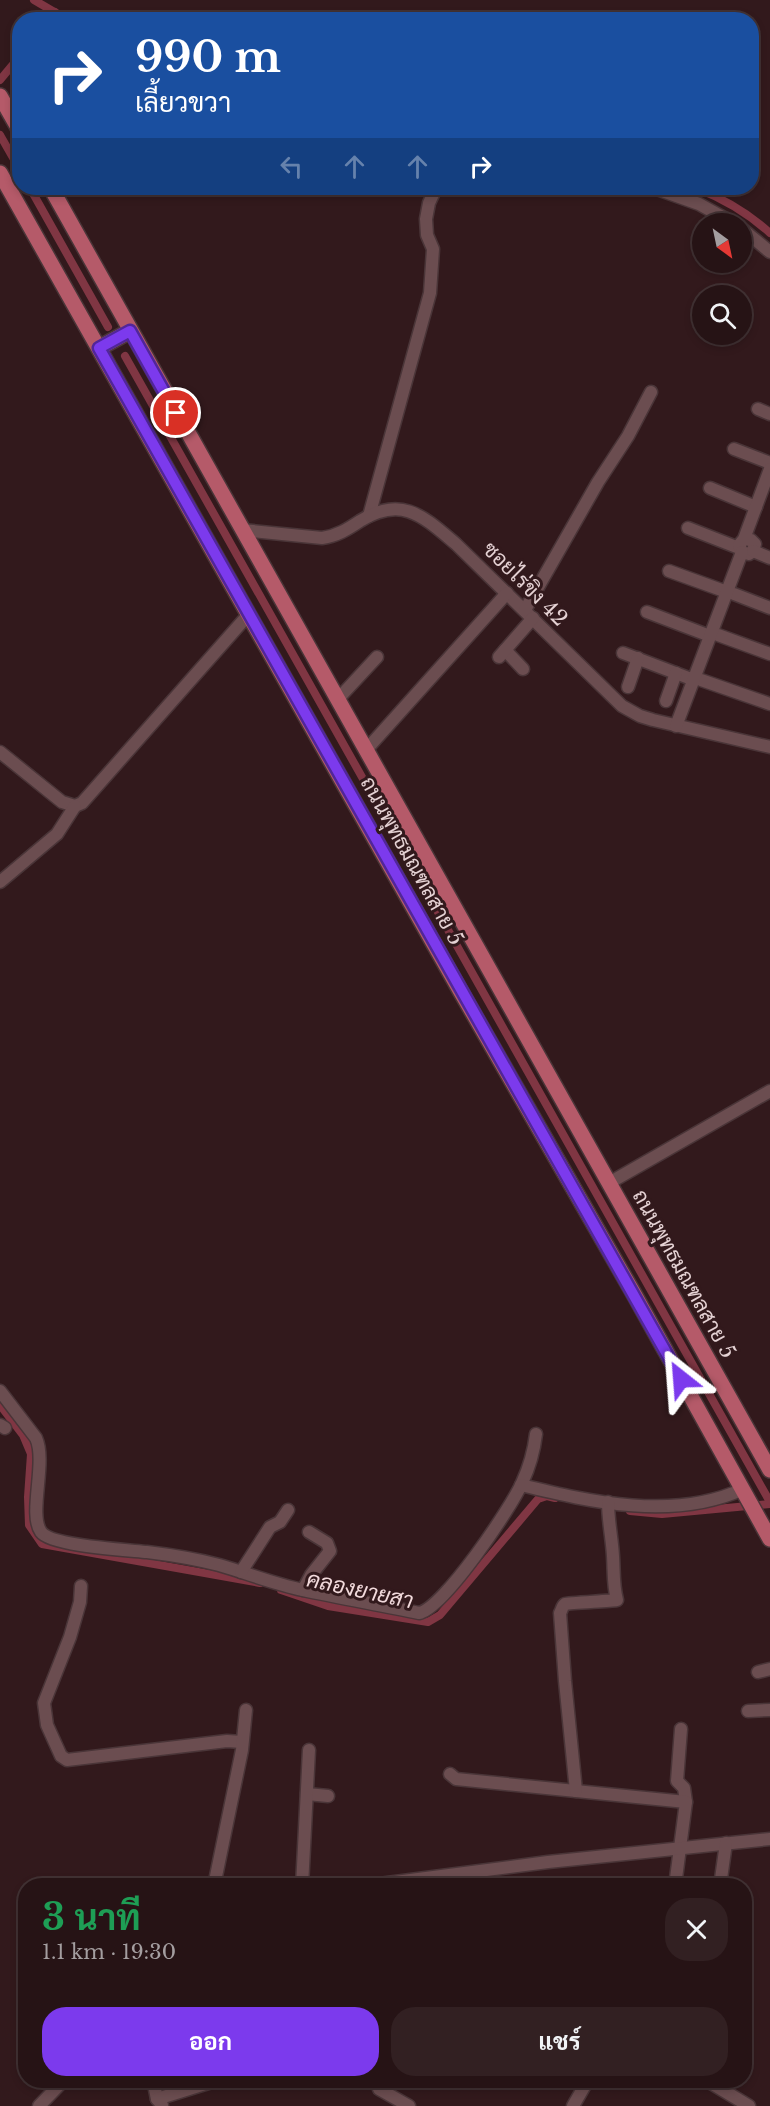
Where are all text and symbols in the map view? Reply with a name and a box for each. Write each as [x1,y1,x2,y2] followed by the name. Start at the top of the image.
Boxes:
[135,31,281,83] text: 990 m
[36,36,114,114] icon: right
[135,86,231,119] text: เลี้ยวขวา
[275,150,308,183] icon: left
[338,150,371,183] icon: ahead
[401,150,434,183] icon: ahead
[464,150,497,183] icon: right
[692,213,752,273] north arrow
[692,213,752,345] map controls
[692,285,752,345] button: search
[150,387,201,438] pin
[159,396,192,429] icon: arrive
[477,536,573,632] street label: ซอยไร่ขิง 42
[354,772,469,950] street label: ถนนพุทธมณฑลสาย 5
[626,1185,741,1363] street label: ถนนพุทธมณฑลสาย 5
[649,1347,713,1411] position arrow
[304,1566,416,1614] water label: คลองยายสา
[42,1895,141,1940] text: 3 นาที
[665,1898,728,1961] button: close
[42,1940,176,1964] text: 1.1 km · 19:30
[42,2007,379,2076] button: ออก
[391,2007,728,2076] button: แชร์

